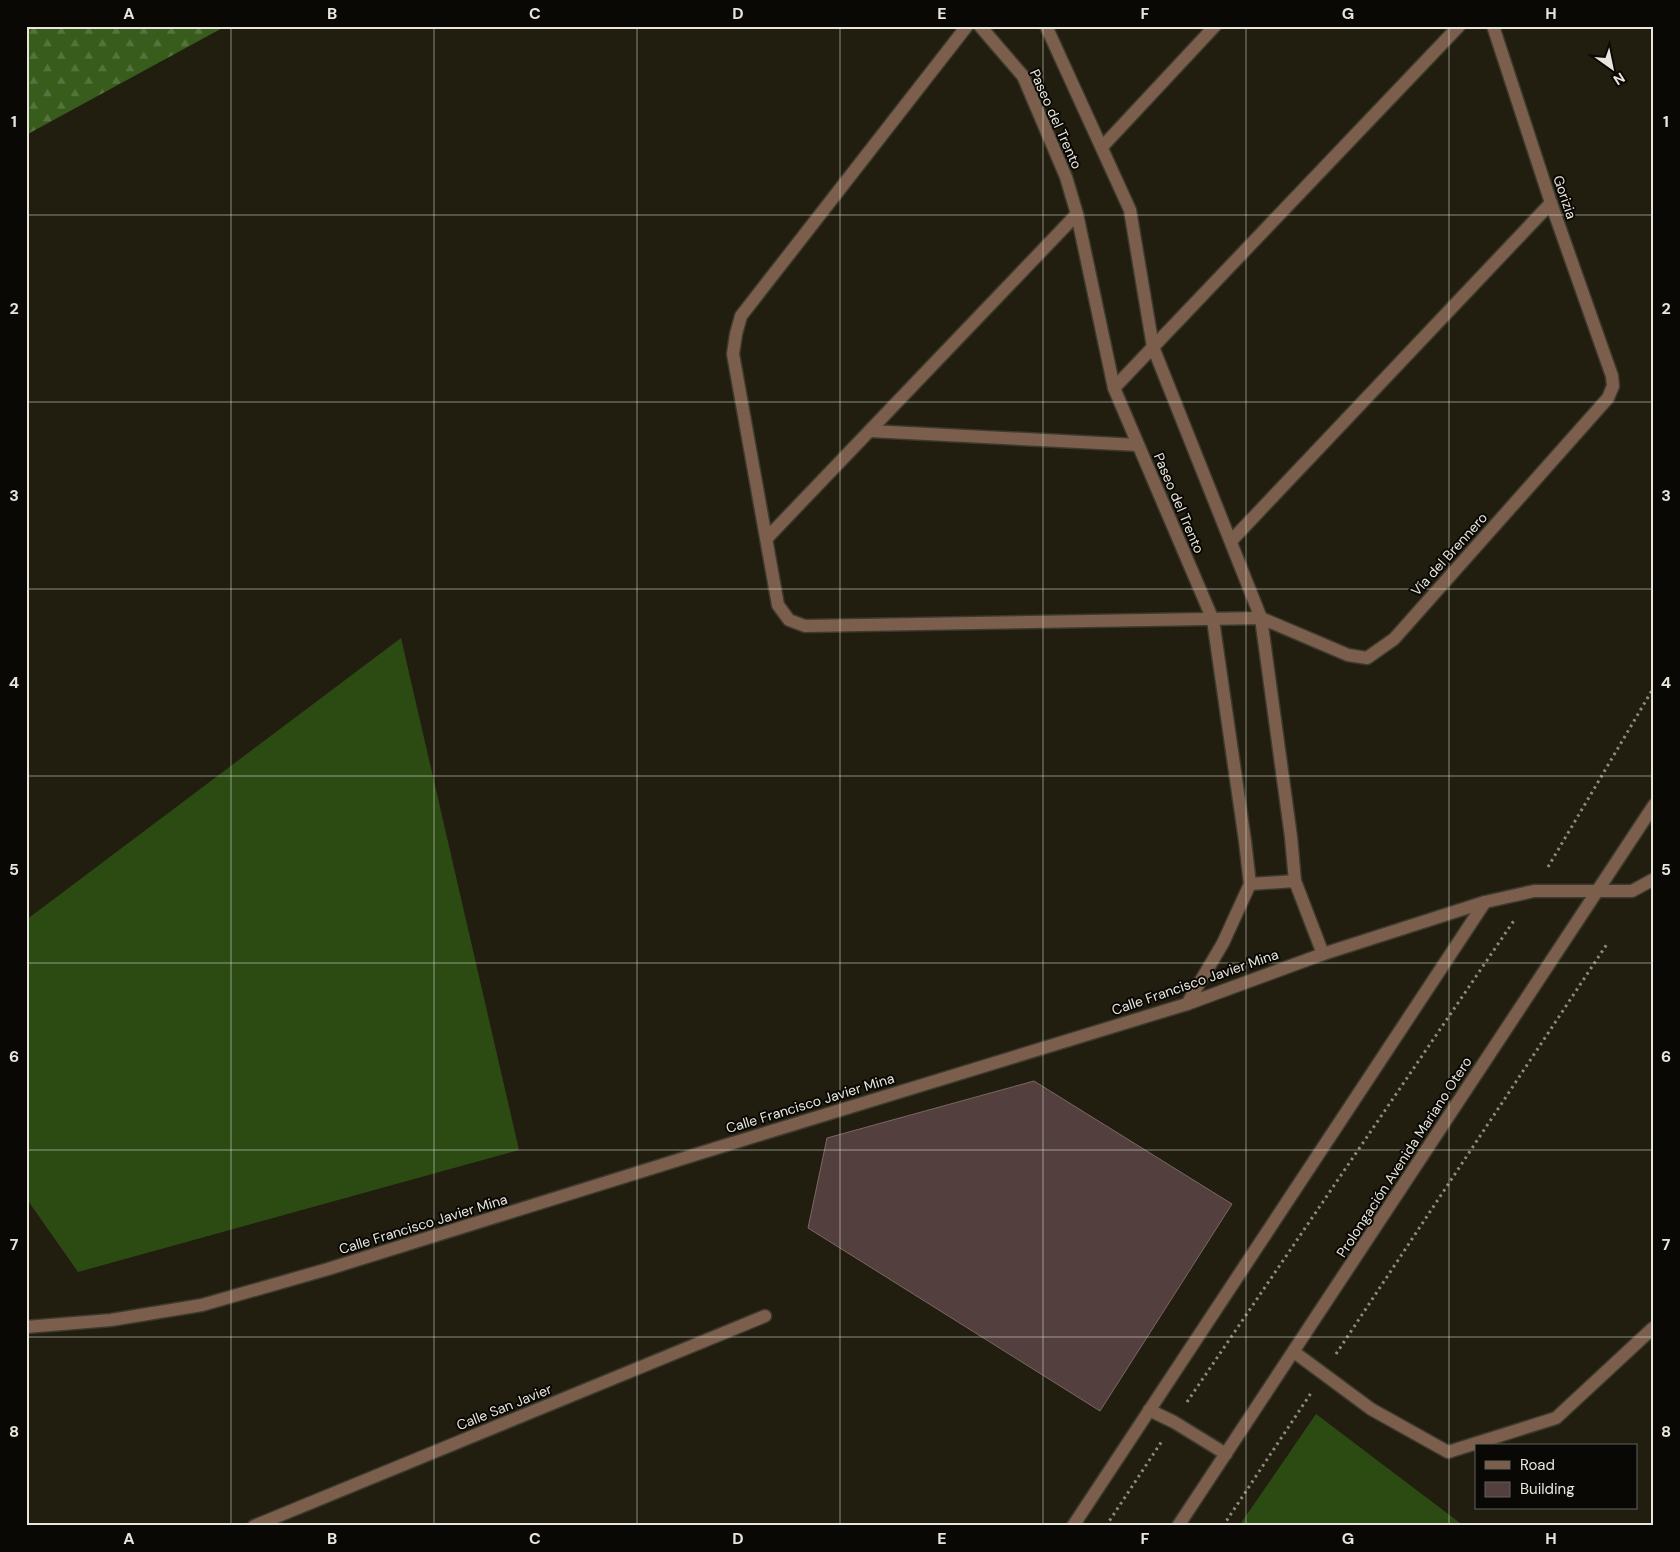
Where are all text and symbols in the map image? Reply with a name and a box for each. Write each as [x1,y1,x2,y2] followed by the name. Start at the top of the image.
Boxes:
[123,3,135,24] text: A
[327,3,337,24] text: B
[529,3,541,24] text: C
[732,3,744,24] text: D
[937,3,947,24] text: E
[1141,3,1150,24] text: F
[1342,3,1354,24] text: G
[1545,3,1557,24] text: H
[1588,42,1638,92] north arrow
[1026,66,1086,172] street label: Paseo del Trento
[1610,69,1628,89] text: N
[11,111,17,132] text: 1
[1663,111,1669,132] text: 1
[1549,173,1581,221] street label: Gorizia
[9,298,19,319] text: 2
[1661,298,1671,319] text: 2
[1150,450,1208,556] street label: Paseo del Trento
[9,485,19,506] text: 3
[1661,485,1671,506] text: 3
[1407,509,1491,599] street label: Vía del Brennero
[9,672,19,693] text: 4
[1661,672,1671,693] text: 4
[9,859,19,880] text: 5
[1661,859,1671,880] text: 5
[1109,945,1281,1019] street label: Calle Francisco Javier Mina
[9,1046,19,1067] text: 6
[1661,1046,1671,1067] text: 6
[1332,1053,1476,1261] street label: Prolongación Avenida Mariano Otero
[724,1069,896,1137] street label: Calle Francisco Javier Mina
[337,1190,509,1258] street label: Calle Francisco Javier Mina
[10,1234,19,1255] text: 7
[1662,1234,1671,1255] text: 7
[454,1380,554,1434] street label: Calle San Javier
[9,1421,19,1442] text: 8
[1661,1421,1671,1442] text: 8
[1475,1444,1638,1510] legend
[1520,1455,1555,1475] text: Road
[1520,1479,1575,1499] text: Building
[123,1528,135,1549] text: A
[327,1528,337,1549] text: B
[529,1528,541,1549] text: C
[732,1528,744,1549] text: D
[937,1528,947,1549] text: E
[1141,1528,1150,1549] text: F
[1342,1528,1354,1549] text: G
[1545,1528,1557,1549] text: H

